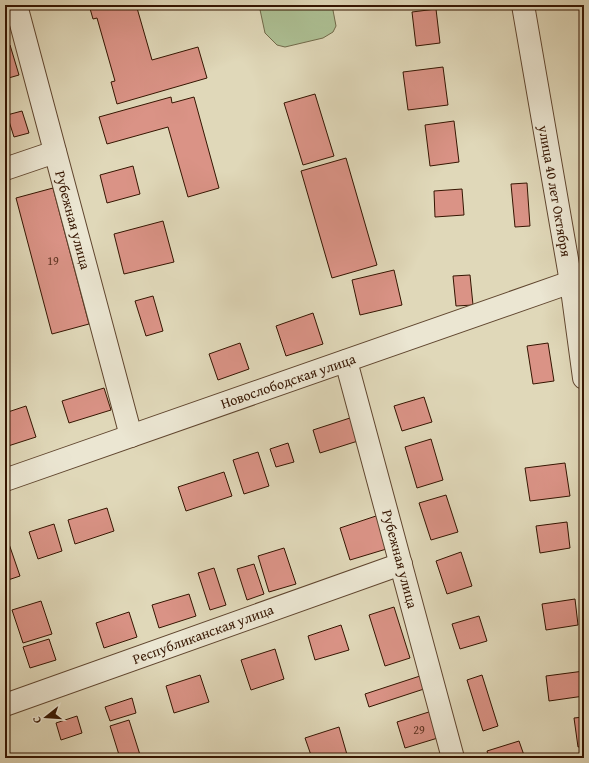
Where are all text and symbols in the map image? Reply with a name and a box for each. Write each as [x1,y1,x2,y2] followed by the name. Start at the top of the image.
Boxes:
[533,123,576,258] street label: улица 40 лет Октября
[50,168,96,272] street label: Рубежная улица
[47,252,59,269] house number: 19
[218,348,358,413] street label: Новослободская улица
[377,507,423,611] street label: Рубежная улица
[130,599,277,669] street label: Республиканская улица
[26,697,66,737] north arrow
[28,715,45,725] text: С
[413,721,425,738] house number: 29

